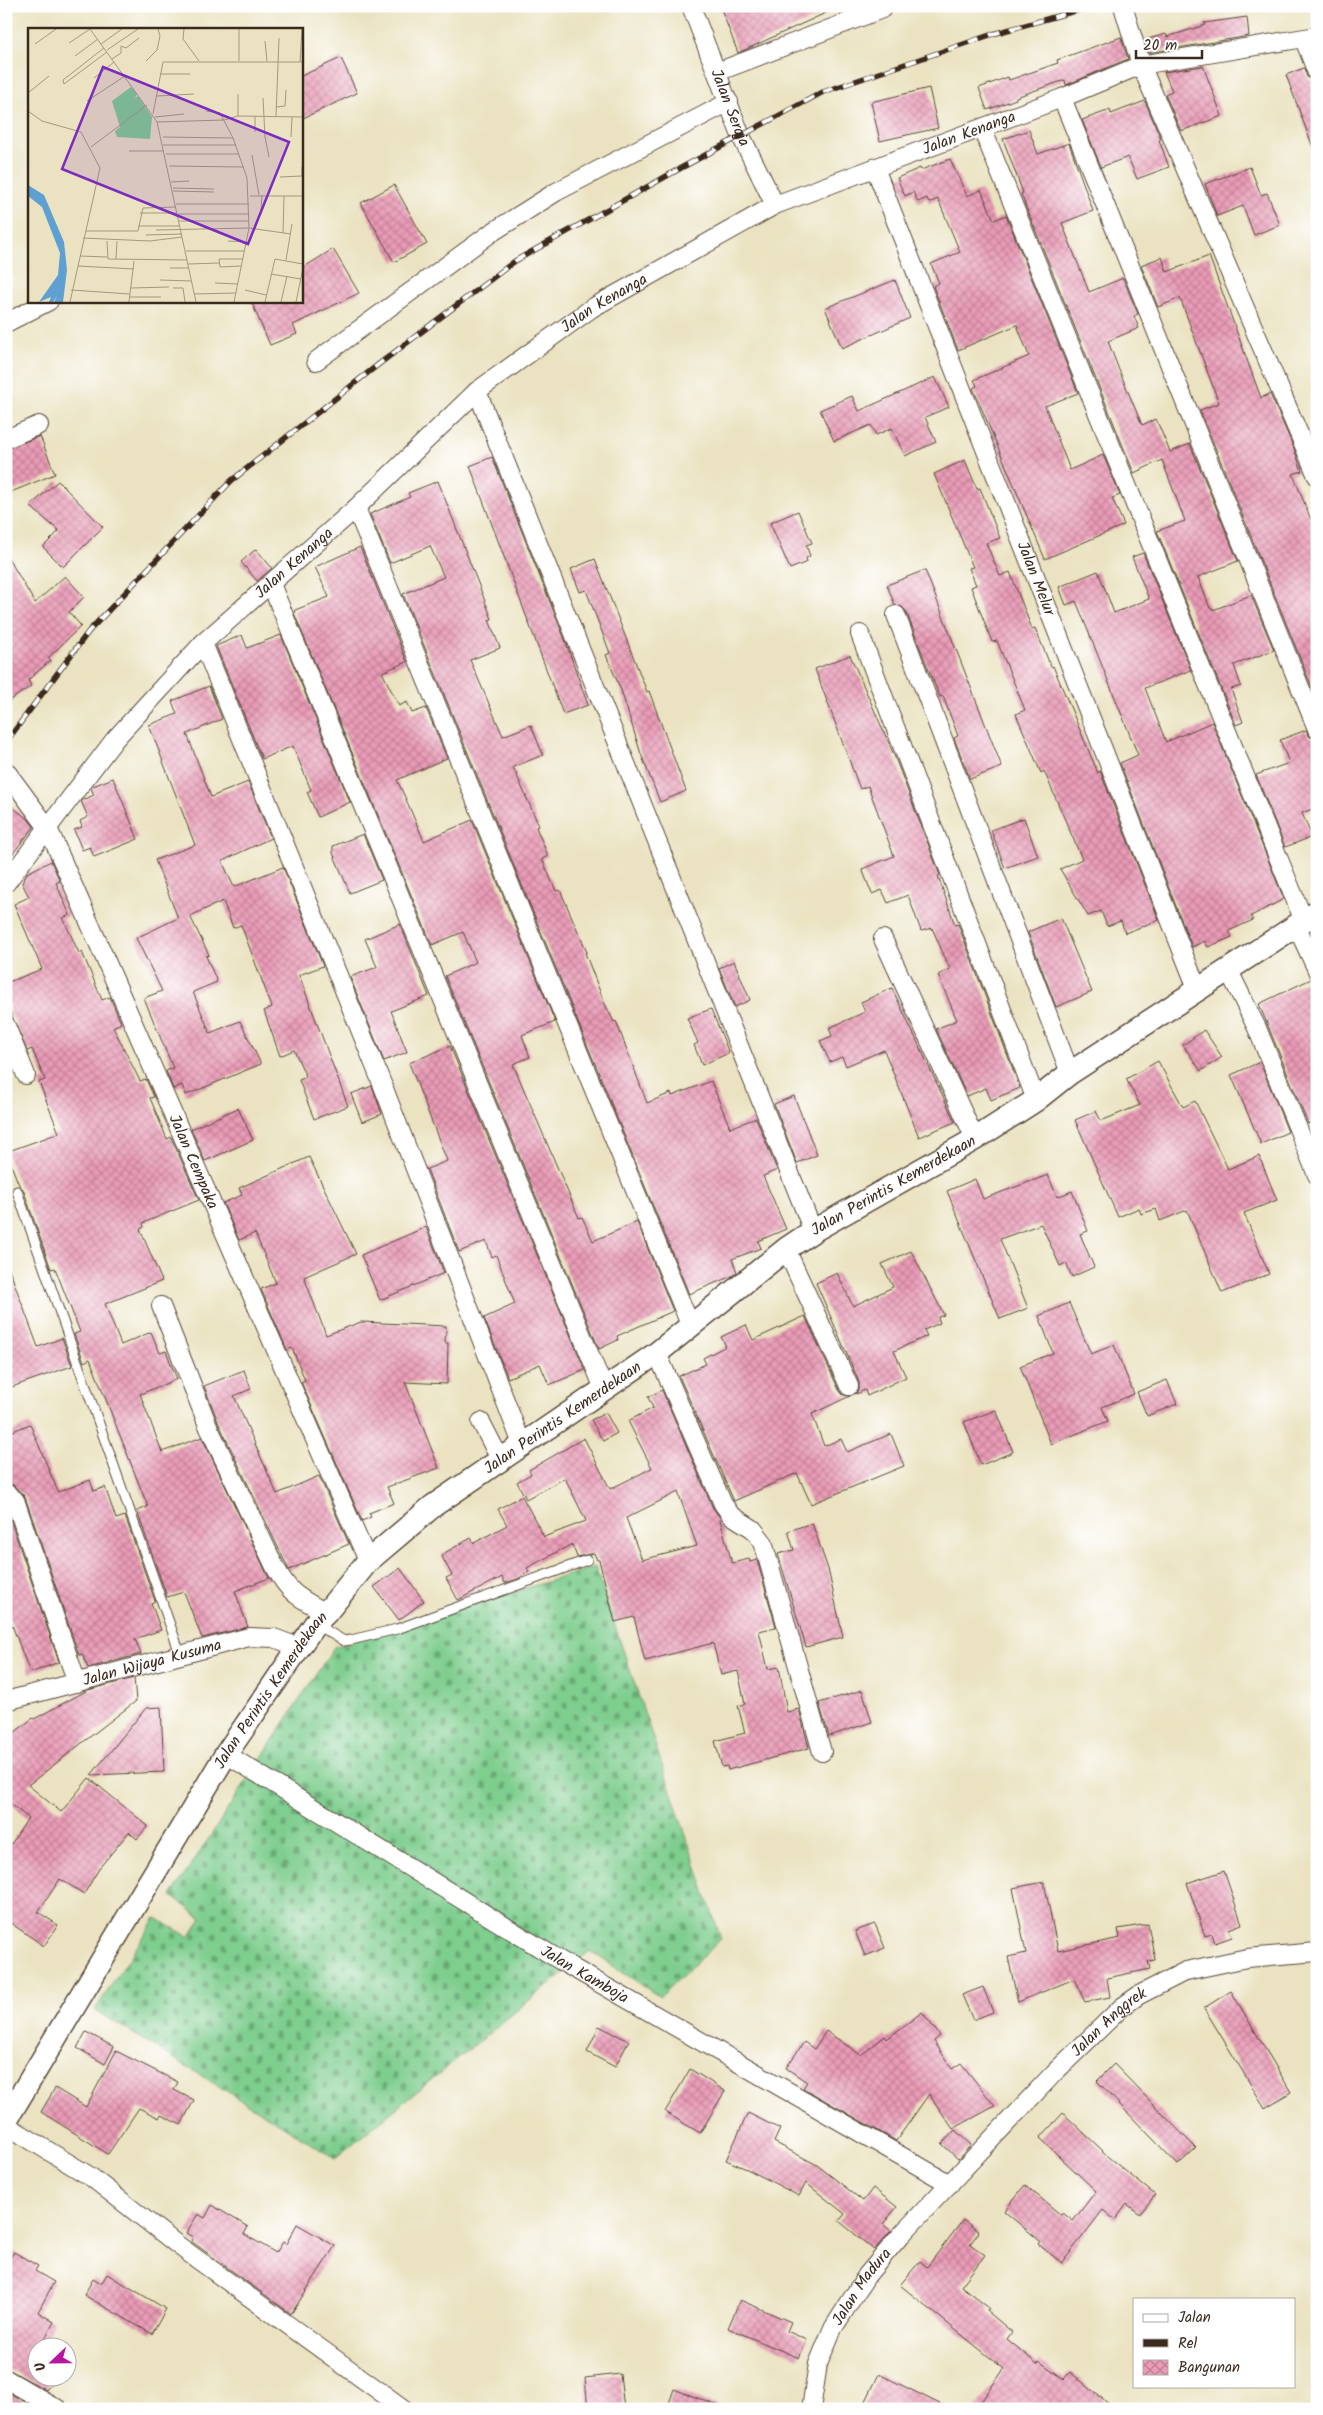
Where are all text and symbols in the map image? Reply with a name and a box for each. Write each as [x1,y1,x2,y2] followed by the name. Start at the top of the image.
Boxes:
[28,28,302,302] inset map
[1136,28,1202,60] scale bar
[1143,34,1177,58] text: 20 m
[704,65,757,151] street label: Jalan Seroja
[919,104,1019,161] street label: Jalan Kenanga
[556,267,652,339] street label: Jalan Kenanga
[249,521,339,605] street label: Jalan Kenanga
[1010,538,1063,621] street label: Jalan Melur
[162,1110,225,1213] street label: Jalan Cempaka
[806,1128,981,1242] street label: Jalan Perintis Kemerdekaan
[479,1355,647,1480] street label: Jalan Perintis Kemerdekaan
[207,1606,333,1773] street label: Jalan Perintis Kemerdekaan
[80,1632,224,1693] street label: Jalan Wijaya Kusuma
[536,1939,633,2010] street label: Jalan Kamboja
[1065,1980,1151,2063] street label: Jalan Anggrek
[826,2242,898,2330] street label: Jalan Madura
[1133,2298,1296,2388] legend
[1178,2306,1211,2330] text: Jalan
[1178,2332,1198,2356] text: Rel
[28,2338,78,2388] north arrow
[1178,2356,1240,2380] text: Bangunan
[29,2358,53,2374] text: U

